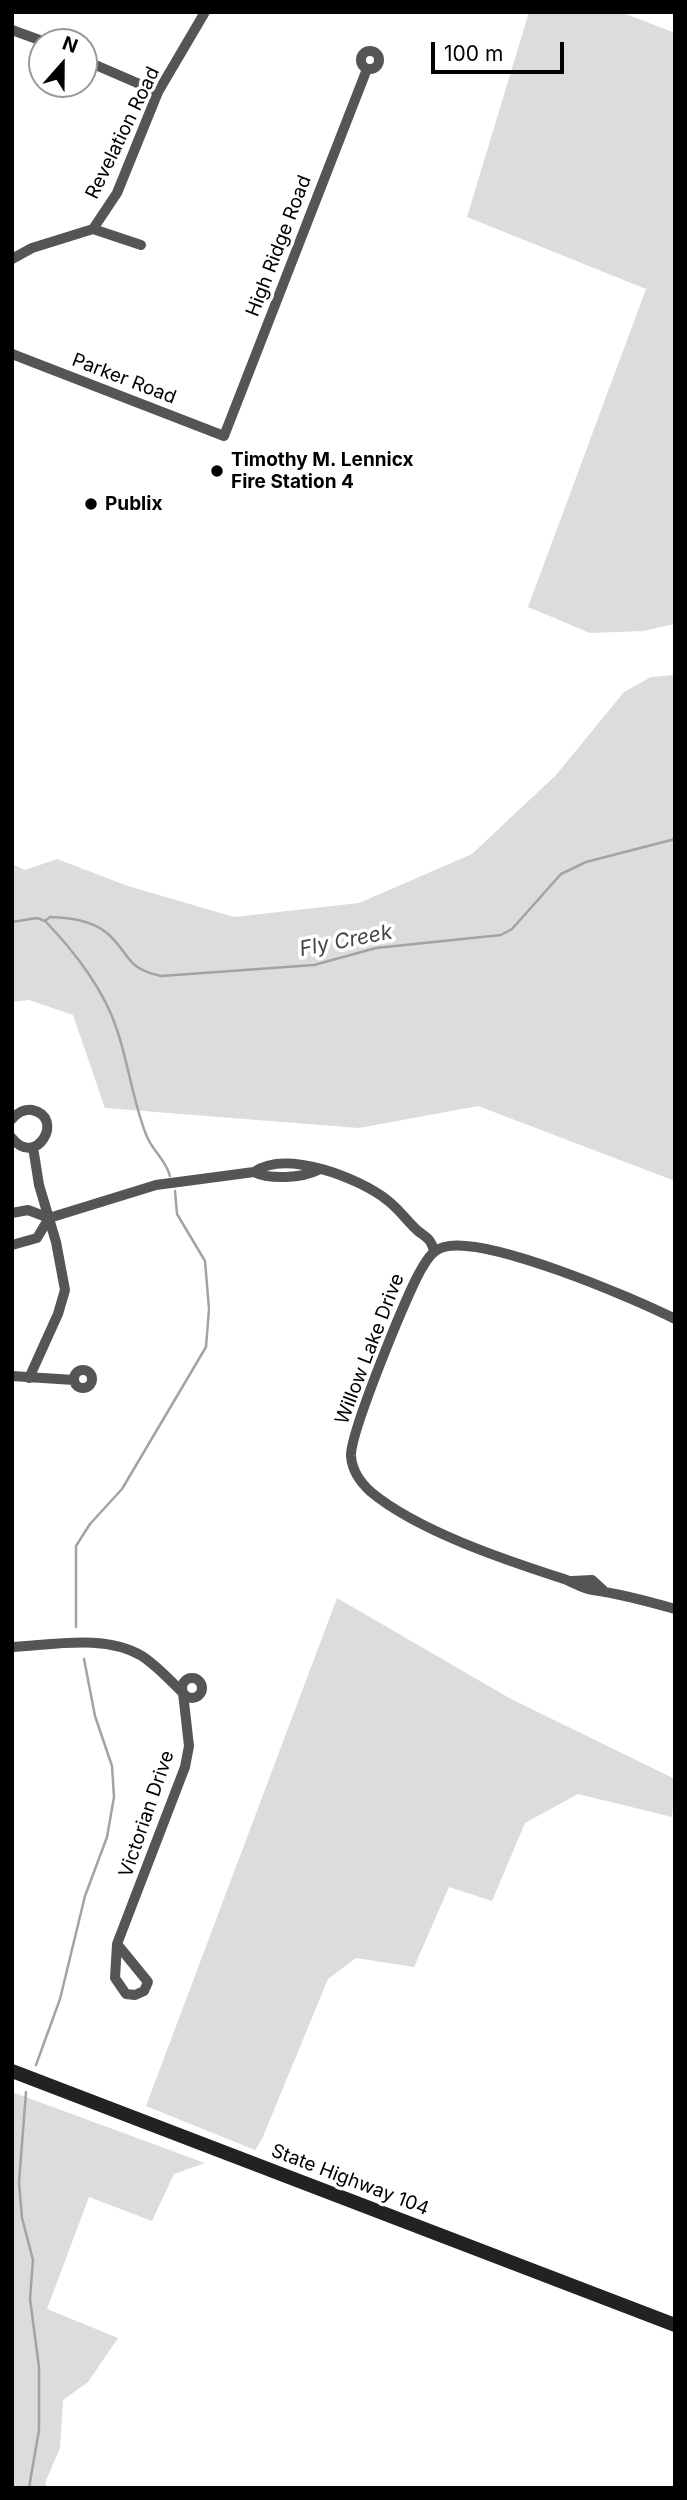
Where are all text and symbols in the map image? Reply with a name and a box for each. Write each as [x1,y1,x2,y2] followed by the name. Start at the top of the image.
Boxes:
[28,28,98,98] north arrow
[435,28,568,72] scale bar
[59,31,81,58] text: N
[444,41,503,66] text: 100 m
[81,63,165,203] street label: Revelation Road
[242,172,316,320] street label: High Ridge Road
[69,349,179,409] street label: Parker Road
[231,449,414,493] place label: Timothy M. Lennicx Fire Station 4
[209,463,225,479] marker: Timothy M. Lennicx Fire Station 4
[105,493,162,515] place label: Publix
[83,496,99,512] marker: Publix
[298,920,394,962] water label: Fly Creek
[331,1270,409,1428] street label: Willow Lake Drive
[115,1748,179,1880] street label: Victorian Drive
[268,2139,432,2221] street label: State Highway 104

